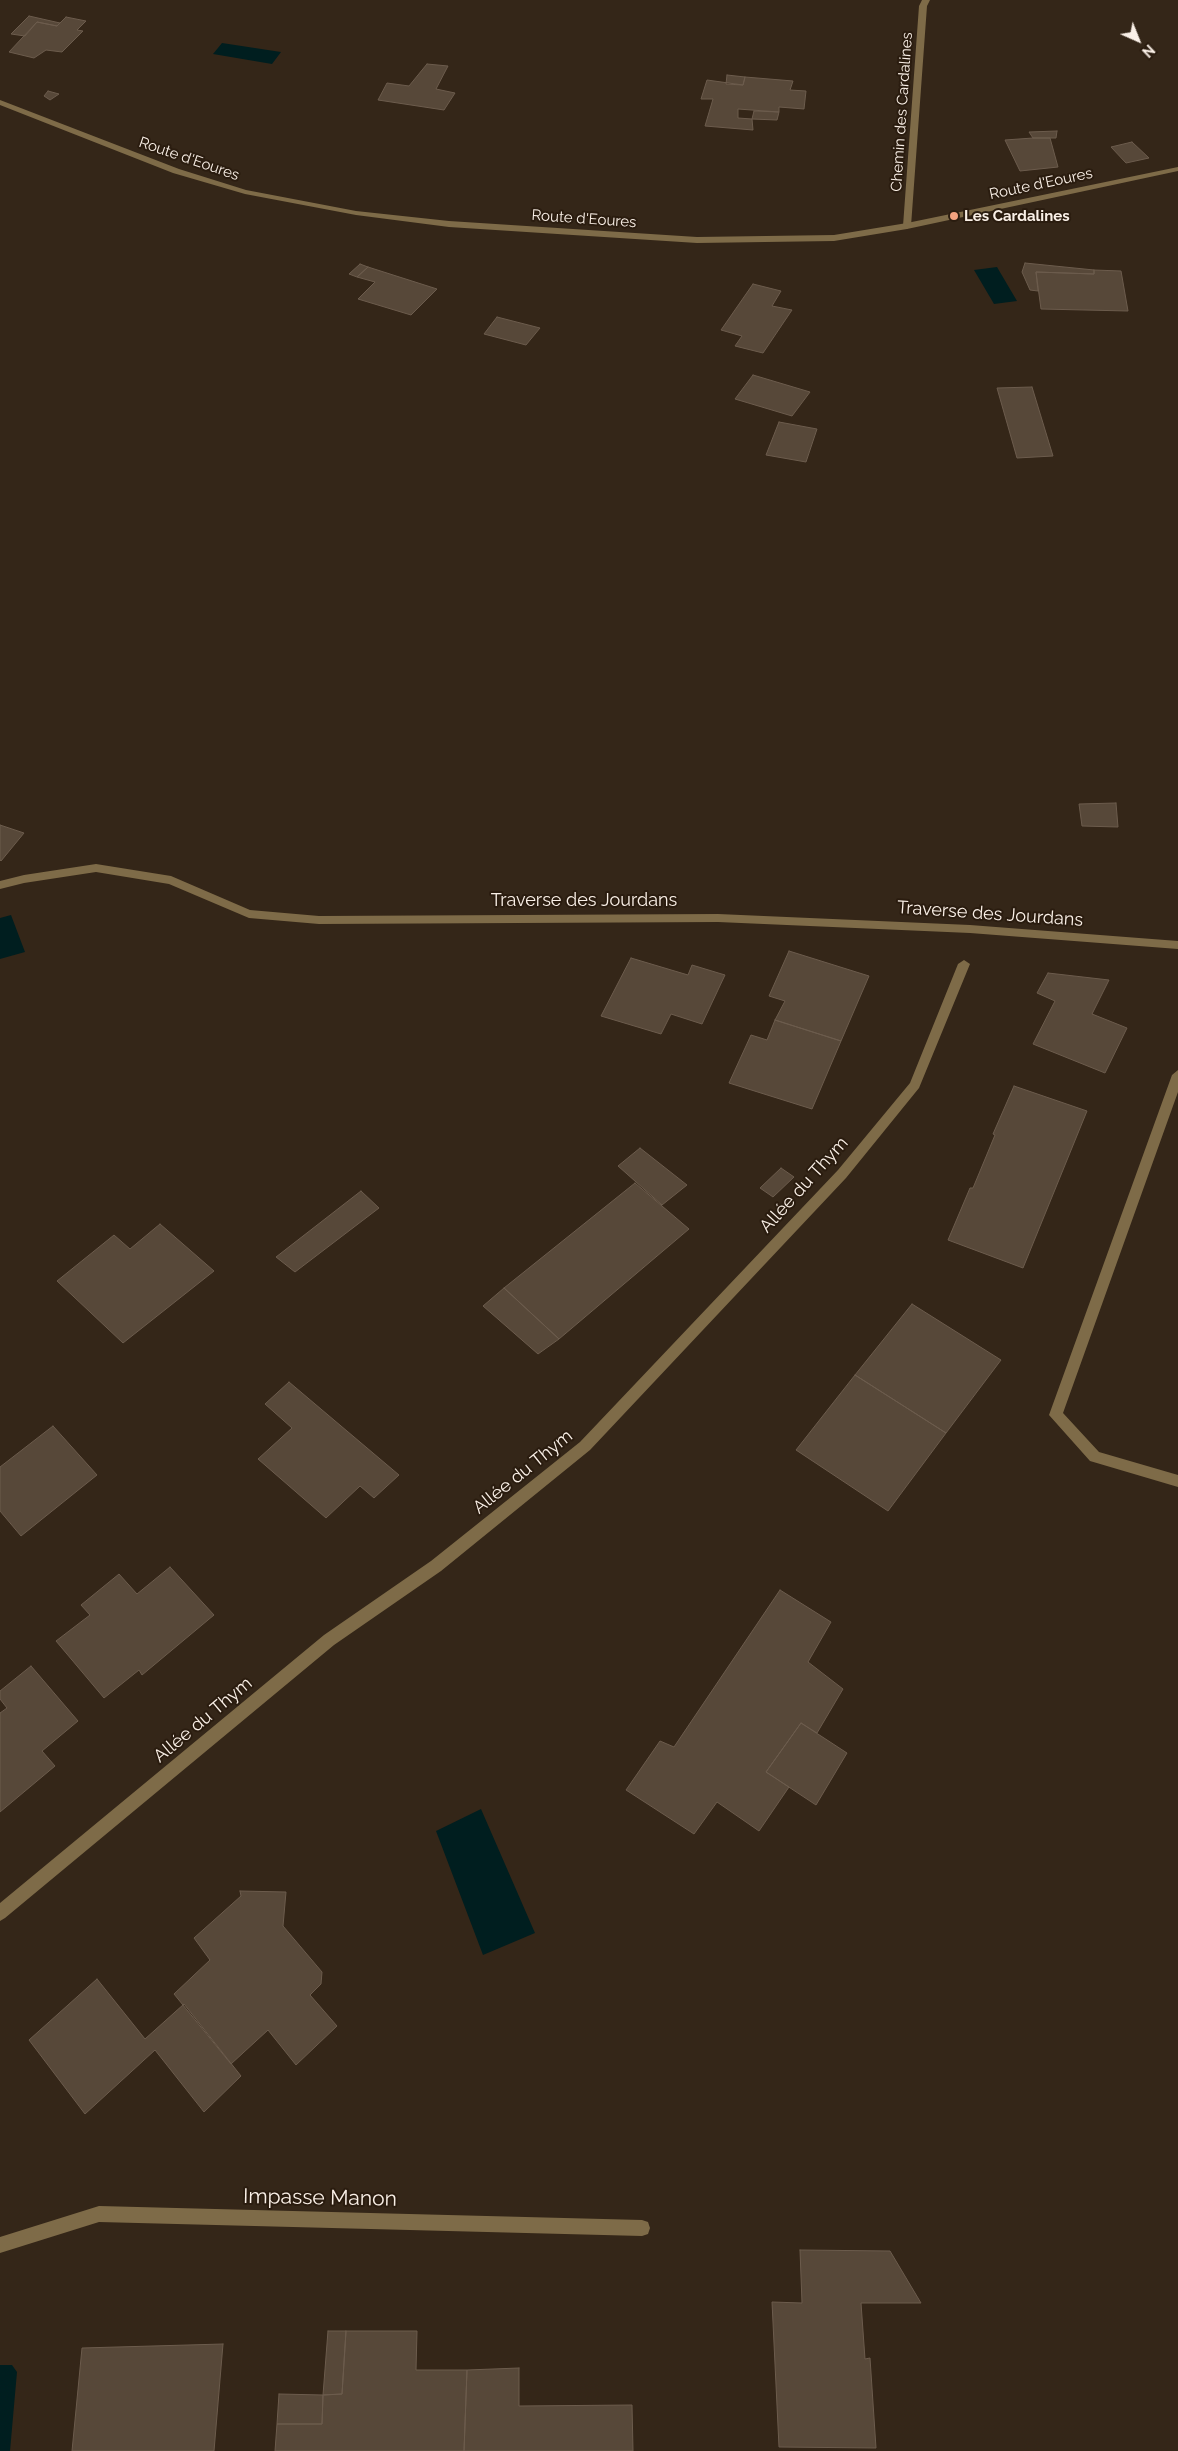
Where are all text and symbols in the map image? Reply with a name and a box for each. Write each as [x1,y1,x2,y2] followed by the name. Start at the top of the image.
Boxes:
[1113,15,1163,65] north arrow
[887,32,917,192] street label: Chemin des Cardalines
[1139,41,1158,60] text: N
[136,133,242,185] street label: Route d'Eoures
[988,164,1094,204] street label: Route d'Eoures
[531,206,637,232] street label: Route d'Eoures
[964,207,1070,225] place label: Les Cardalines
[948,210,960,222] marker: Les Cardalines
[491,890,677,912] street label: Traverse des Jourdans
[896,897,1084,931] street label: Traverse des Jourdans
[755,1133,853,1237] street label: Allée du Thym
[469,1425,577,1519] street label: Allée du Thym
[149,1673,257,1767] street label: Allée du Thym
[243,2184,397,2212] street label: Impasse Manon

